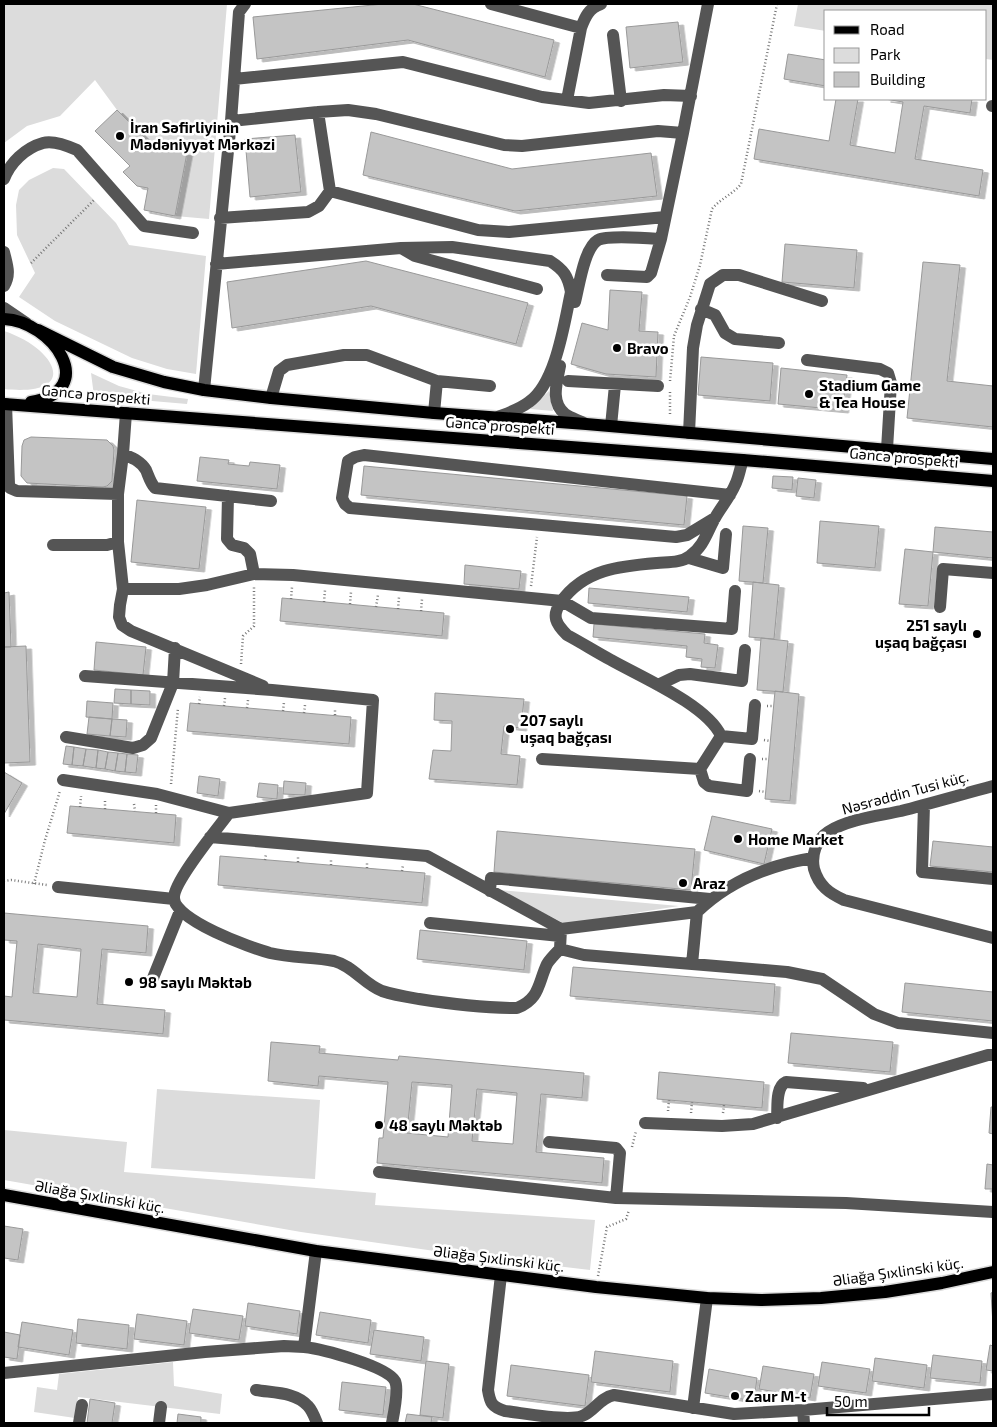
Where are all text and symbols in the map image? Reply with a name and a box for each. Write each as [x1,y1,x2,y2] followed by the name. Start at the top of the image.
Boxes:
[824,10,987,100] legend
[870,20,905,38] text: Road
[870,45,901,63] text: Park
[870,70,926,88] text: Building
[130,118,275,154] place label: İran Səfirliyinin Mədəniyyət Mərkəzi
[114,130,126,142] marker: İran Səfirliyinin Mədəniyyət Mərkəzi
[627,339,669,357] place label: Bravo
[611,342,623,354] marker: Bravo
[819,376,921,411] place label: Stadium Game & Tea House
[41,380,151,408] street label: Gəncə prospekti
[803,388,815,400] marker: Stadium Game & Tea House
[445,412,555,438] street label: Gəncə prospekti
[849,443,959,471] street label: Gəncə prospekti
[875,616,967,653] place label: 251 saylı uşaq bağçası
[971,628,983,640] marker: 251 saylı uşaq bağçası
[520,711,612,748] place label: 207 saylı uşaq bağçası
[504,723,516,735] marker: 207 saylı uşaq bağçası
[840,766,971,819] street label: Nəsrəddin Tusi küç.
[748,830,844,848] place label: Home Market
[732,833,744,845] marker: Home Market
[693,874,726,892] place label: Araz
[677,877,689,889] marker: Araz
[139,973,252,992] place label: 98 saylı Məktəb
[123,976,135,988] marker: 98 saylı Məktəb
[389,1116,503,1135] place label: 48 saylı Məktəb
[373,1119,385,1131] marker: 48 saylı Məktəb
[33,1176,167,1217] street label: Əliağa Şıxlinski küç.
[432,1241,566,1276] street label: Əliağa Şıxlinski küç.
[831,1253,965,1290] street label: Əliağa Şıxlinski küç.
[827,1384,930,1416] scale bar
[745,1387,807,1405] place label: Zaur M-t
[729,1390,741,1402] marker: Zaur M-t
[834,1392,868,1410] text: 50 m

